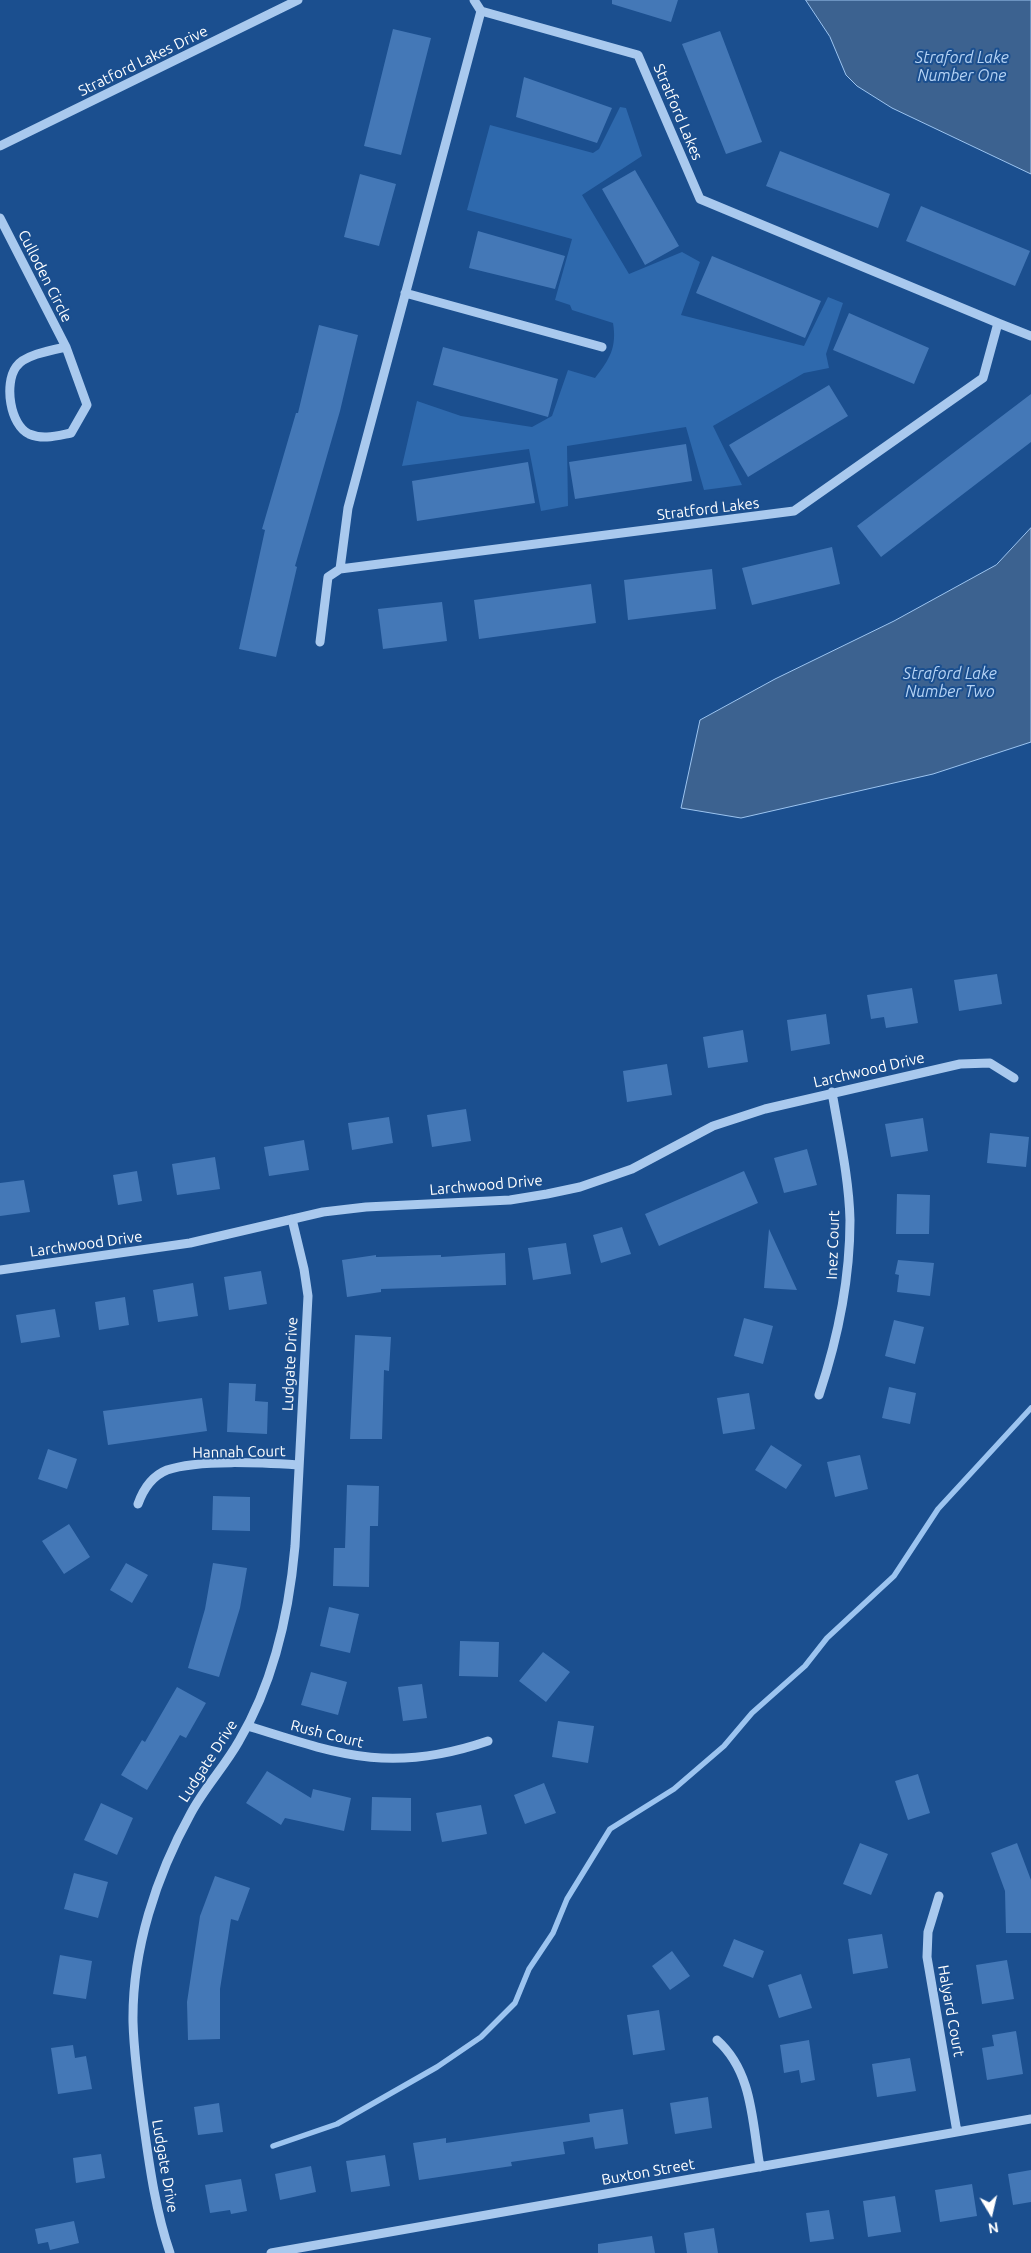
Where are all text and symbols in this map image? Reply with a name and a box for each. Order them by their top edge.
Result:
street label: Stratford Lakes Drive [75,22,211,100]
water label: Straford Lake Number One [915,48,1009,86]
street label: Stratford Lakes [650,61,706,163]
street label: Culloden Circle [14,227,76,325]
street label: Stratford Lakes [656,494,760,524]
water label: Straford Lake Number Two [903,664,997,702]
street label: Larchwood Drive [812,1048,926,1092]
street label: Larchwood Drive [429,1171,543,1199]
street label: Inez Court [823,1210,843,1280]
street label: Larchwood Drive [29,1227,143,1261]
street label: Ludgate Drive [279,1316,301,1412]
street label: Hannah Court [192,1442,286,1462]
street label: Rush Court [289,1716,365,1752]
street label: Ludgate Drive [175,1717,241,1805]
street label: Halyard Court [934,1964,968,2058]
street label: Ludgate Drive [148,2118,182,2214]
street label: Buxton Street [600,2155,696,2189]
north arrow [966,2188,1016,2238]
text: N [987,2219,1000,2237]

